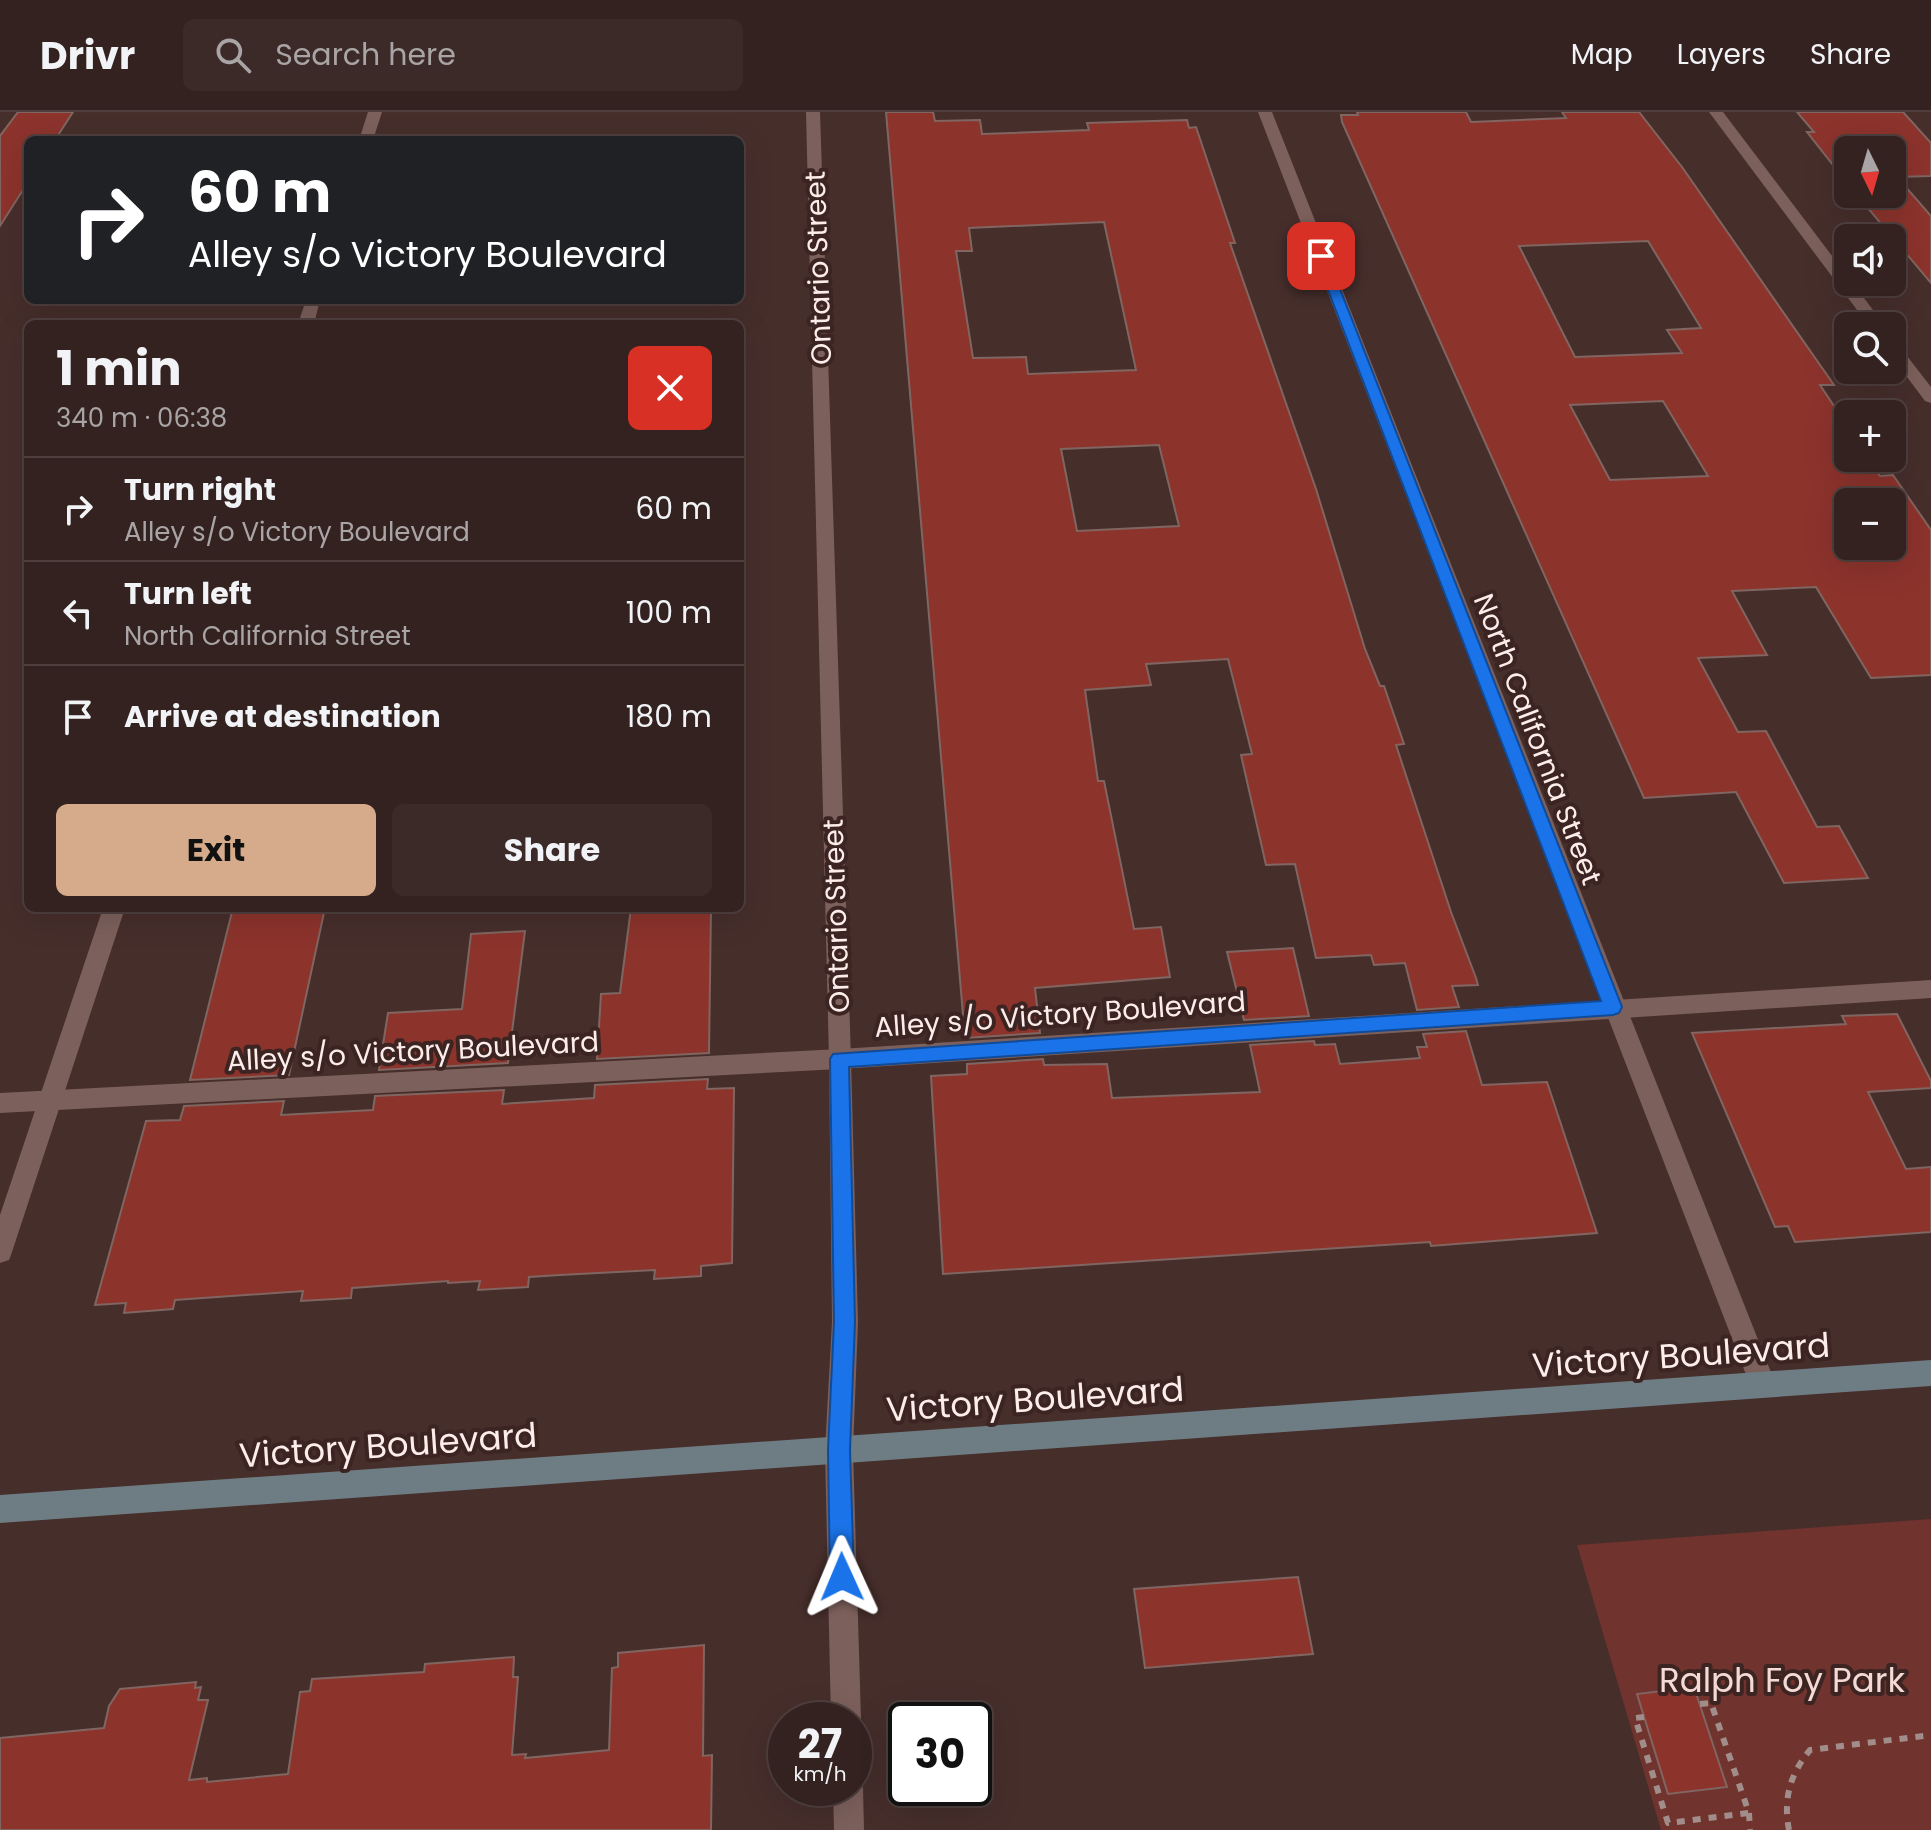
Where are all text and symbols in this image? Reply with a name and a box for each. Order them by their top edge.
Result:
search box [183,19,743,91]
text: Drivr [40,29,135,82]
icon: search [211,33,255,77]
text: Search here [275,33,456,76]
text: Map [1571,35,1633,74]
text: Layers [1677,35,1766,74]
text: Share [1810,35,1891,74]
north arrow [1834,136,1906,208]
map controls [1834,136,1906,560]
text: 60 m [188,153,331,232]
icon: right [56,168,160,272]
street label: Ontario Street [796,170,841,365]
pin [1287,222,1355,290]
button: sound [1834,224,1906,296]
text: Alley s/o Victory Boulevard [188,229,667,280]
icon: arrive [1299,234,1343,278]
button: search [1834,312,1906,384]
text: 1 min [56,335,182,402]
button: close [628,346,712,430]
text: 340 m · 06:38 [56,400,227,436]
button: + [1834,400,1906,472]
text: Turn right [124,468,276,511]
icon: right [56,487,100,531]
text: 60 m [635,487,712,530]
button: − [1834,488,1906,560]
text: Alley s/o Victory Boulevard [124,514,470,550]
text: Turn left [124,572,252,615]
street label: North California Street [1464,588,1611,890]
icon: left [56,591,100,635]
text: 100 m [626,591,712,634]
text: North California Street [124,618,411,654]
icon: arrive [56,695,100,739]
text: Arrive at destination [124,695,441,738]
text: 180 m [626,695,712,738]
button: Exit [56,804,376,896]
button: Share [392,804,712,896]
street label: Ontario Street [814,818,859,1013]
street label: Alley s/o Victory Boulevard [873,982,1247,1047]
street label: Alley s/o Victory Boulevard [226,1022,600,1081]
street label: Victory Boulevard [1530,1321,1832,1389]
street label: Victory Boulevard [884,1365,1186,1433]
street label: Victory Boulevard [237,1411,539,1479]
position arrow [800,1535,884,1619]
park label: Ralph Foy Park [1659,1656,1905,1704]
speed limit sign: 30 [888,1702,992,1806]
text: 27 [798,1716,842,1772]
text: km/h [793,1760,847,1788]

